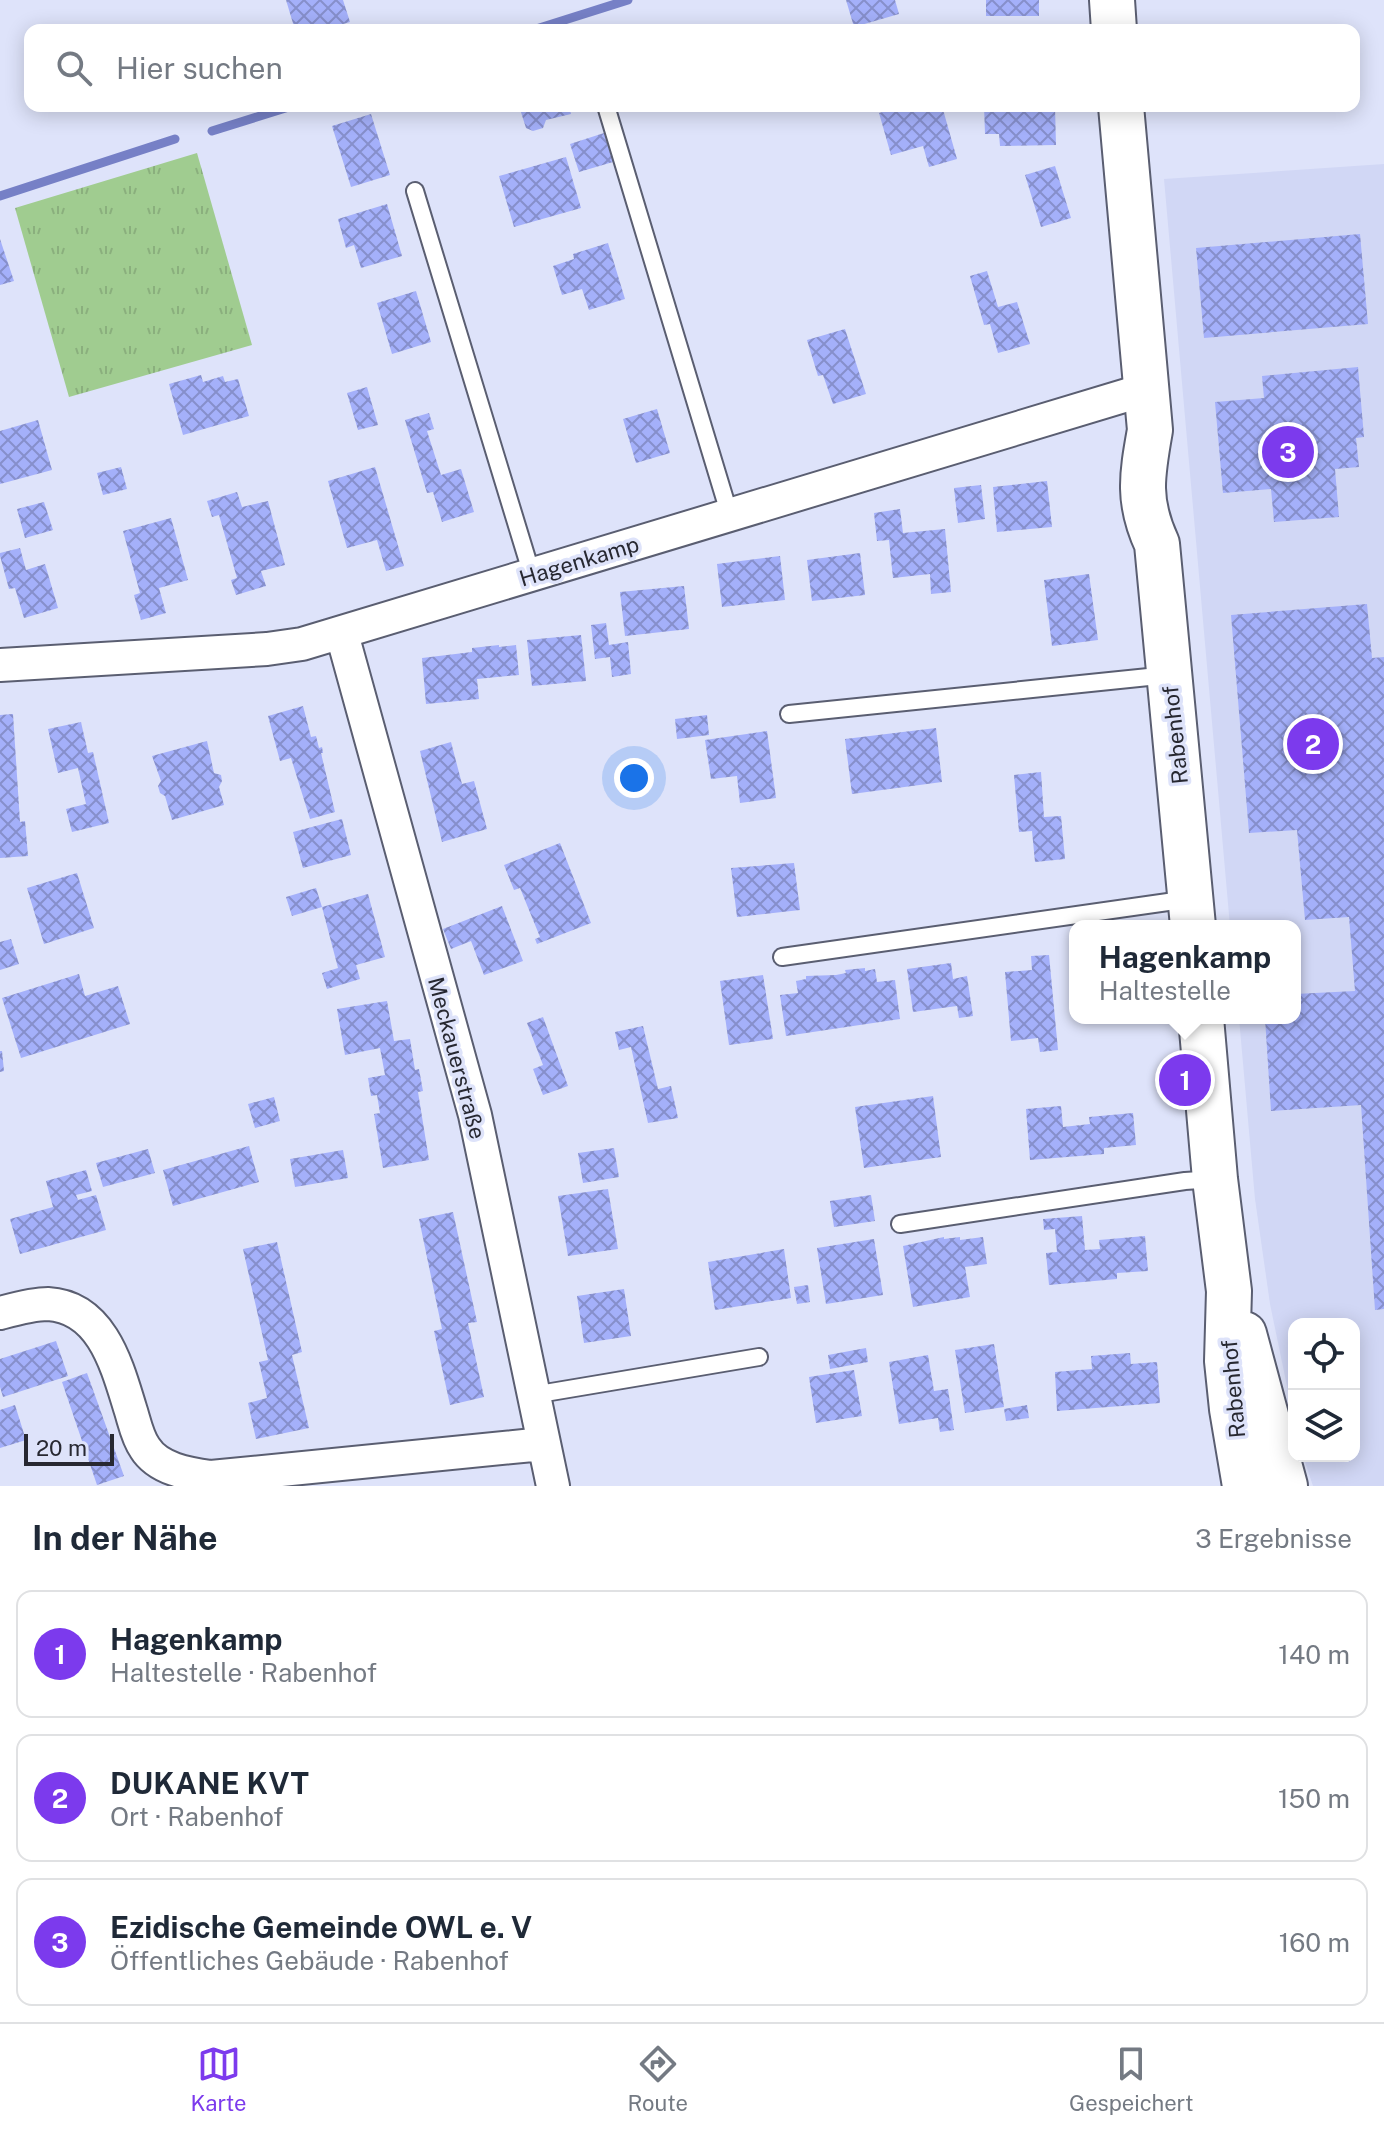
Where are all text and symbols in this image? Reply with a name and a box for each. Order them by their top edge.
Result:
search box [24,24,1360,112]
icon: search [52,46,96,90]
text: Hier suchen [116,50,283,86]
pin: 3 [1262,422,1314,482]
street label: Hagenkamp [516,530,642,592]
street label: Rabenhof [1157,684,1193,785]
pin: 2 [1287,714,1339,774]
your location [614,758,654,798]
popup [1069,920,1301,1024]
text: Hagenkamp [1099,939,1271,975]
street label: Meckauerstraße [423,974,491,1142]
text: Haltestelle [1099,975,1231,1006]
pin: 1 [1159,1050,1211,1110]
map controls [1288,1318,1360,1462]
button: locate [1288,1318,1360,1390]
street label: Rabenhof [1216,1339,1250,1439]
button: layers [1288,1390,1360,1462]
scale bar [24,1430,114,1466]
text: 20 m [36,1435,87,1461]
text: In der Nähe [32,1518,218,1558]
text: 3 Ergebnisse [1195,1523,1352,1554]
text: Hagenkamp [110,1621,283,1657]
text: 1 [54,1639,66,1670]
text: 140 m [1278,1639,1350,1670]
text: Haltestelle · Rabenhof [110,1657,377,1688]
text: DUKANE KVT [110,1765,309,1801]
text: 2 [52,1783,68,1814]
text: 150 m [1278,1783,1350,1814]
text: Ort · Rabenhof [110,1801,284,1832]
text: Ezidische Gemeinde OWL e. V [110,1909,532,1945]
text: 3 [51,1927,69,1958]
text: 160 m [1279,1927,1350,1958]
text: Öffentliches Gebäude · Rabenhof [110,1945,509,1976]
tab: Karte [191,2042,247,2116]
tab: Route [628,2042,688,2116]
tab: Gespeichert [1069,2042,1193,2116]

